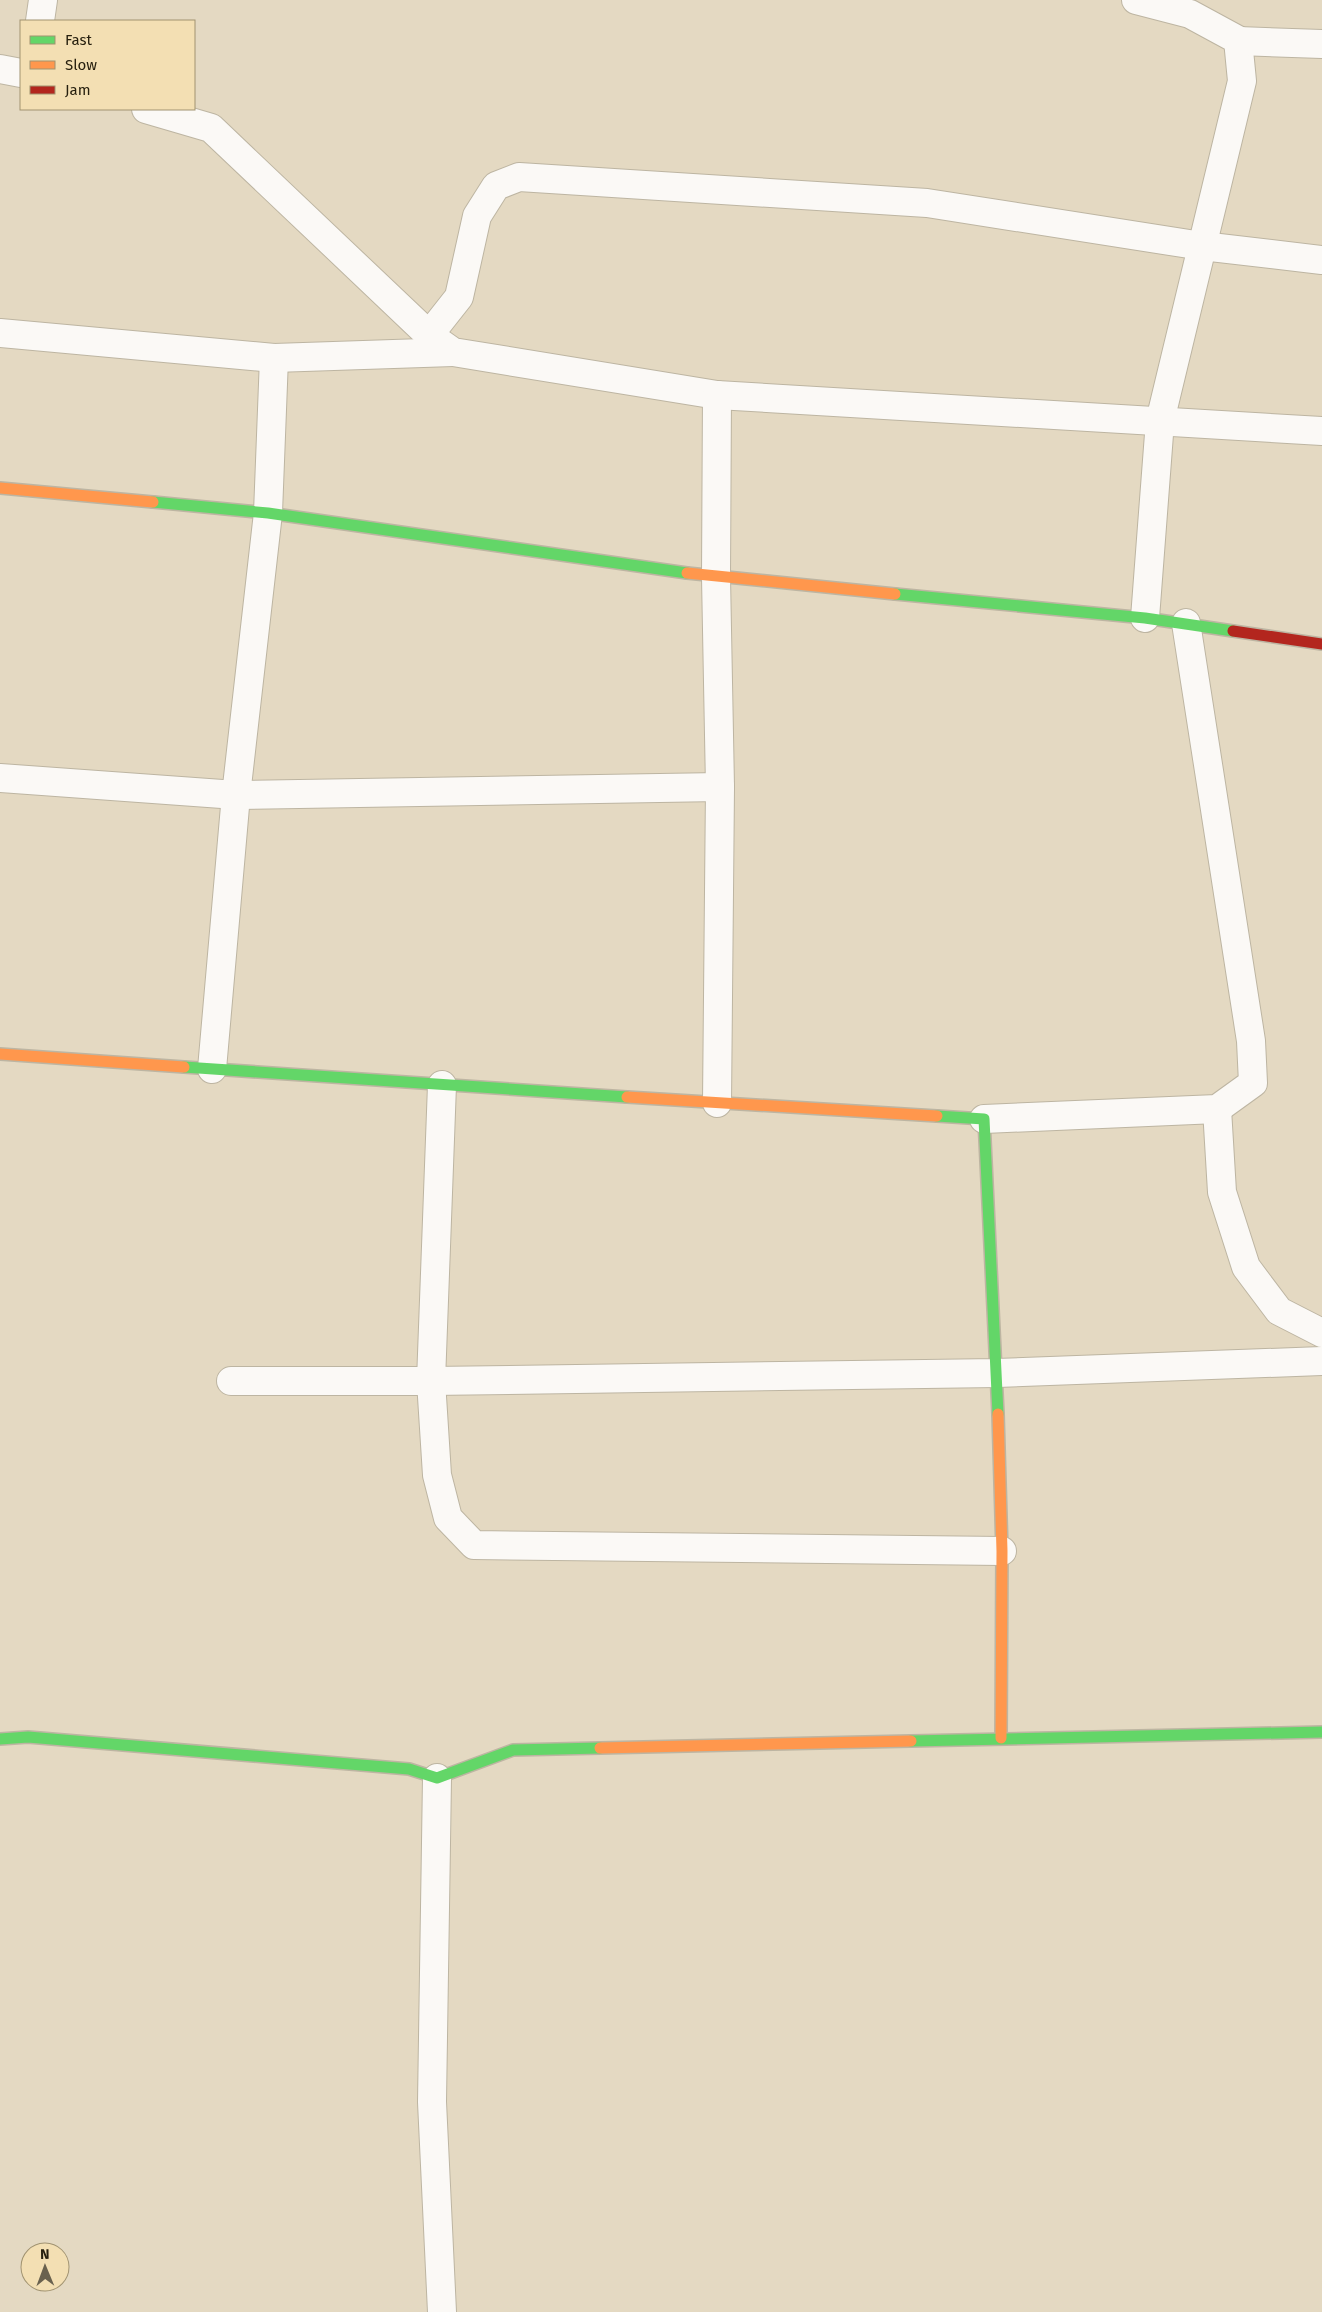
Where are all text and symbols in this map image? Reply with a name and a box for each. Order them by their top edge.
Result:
legend [20,20,195,110]
text: Fast [65,31,92,49]
text: Slow [65,56,97,74]
text: Jam [65,81,91,99]
north arrow [20,2242,70,2292]
text: N [40,2246,50,2263]

